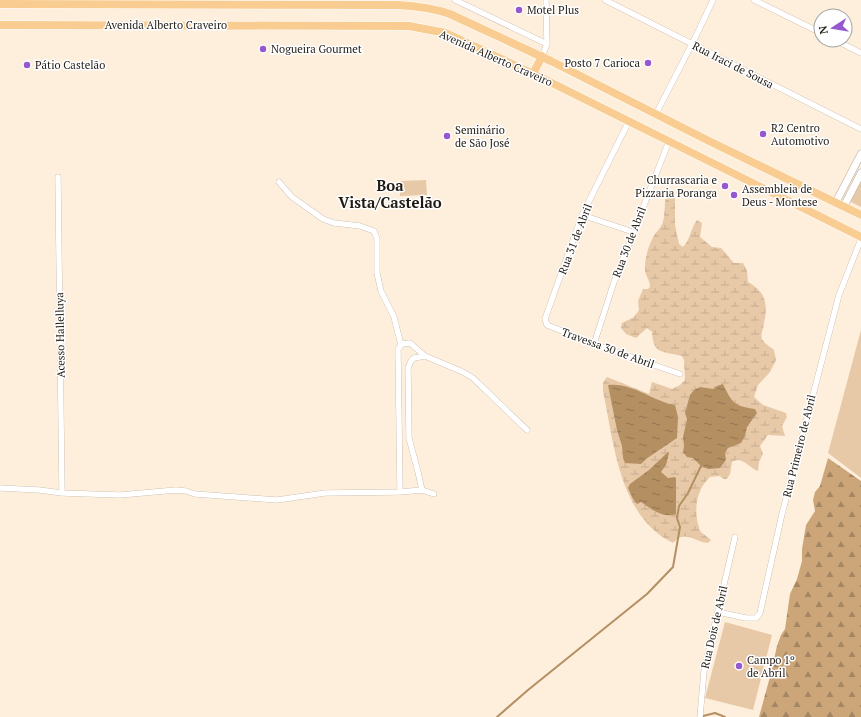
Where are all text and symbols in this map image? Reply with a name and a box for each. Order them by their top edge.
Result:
place label: Motel Plus [527,3,579,17]
marker: Motel Plus [514,5,524,15]
north arrow [813,8,853,48]
street label: Avenida Alberto Craveiro [105,18,227,32]
text: N [815,24,831,36]
street label: Avenida Alberto Craveiro [437,27,555,89]
street label: Rua Iraci de Sousa [690,39,776,92]
place label: Nogueira Gourmet [271,42,362,56]
marker: Nogueira Gourmet [258,44,268,54]
place label: Posto 7 Carioca [565,56,640,70]
place label: Pátio Castelão [35,58,105,72]
marker: Posto 7 Carioca [643,58,653,68]
marker: Pátio Castelão [22,60,32,70]
place label: R2 Centro Automotivo [771,121,829,148]
place label: Seminário de São José [455,123,510,150]
marker: R2 Centro Automotivo [758,129,768,139]
marker: Seminário de São José [442,131,452,141]
place label: Churrascaria e Pizzaria Poranga [635,173,717,200]
district label: Boa Vista/Castelão [338,175,442,212]
marker: Churrascaria e Pizzaria Poranga [720,181,730,191]
place label: Assembleia de Deus - Montese [742,182,818,209]
marker: Assembleia de Deus - Montese [729,190,739,200]
street label: Rua 31 de Abril [555,202,595,276]
street label: Rua 30 de Abril [609,205,649,279]
street label: Acesso Hallelluya [52,292,68,378]
street label: Travessa 30 de Abril [560,325,656,371]
street label: Rua Primeiro de Abril [779,393,819,499]
street label: Rua Dois de Abril [698,584,730,670]
place label: Campo 1º de Abril [747,653,795,680]
marker: Campo 1º de Abril [734,661,744,671]

